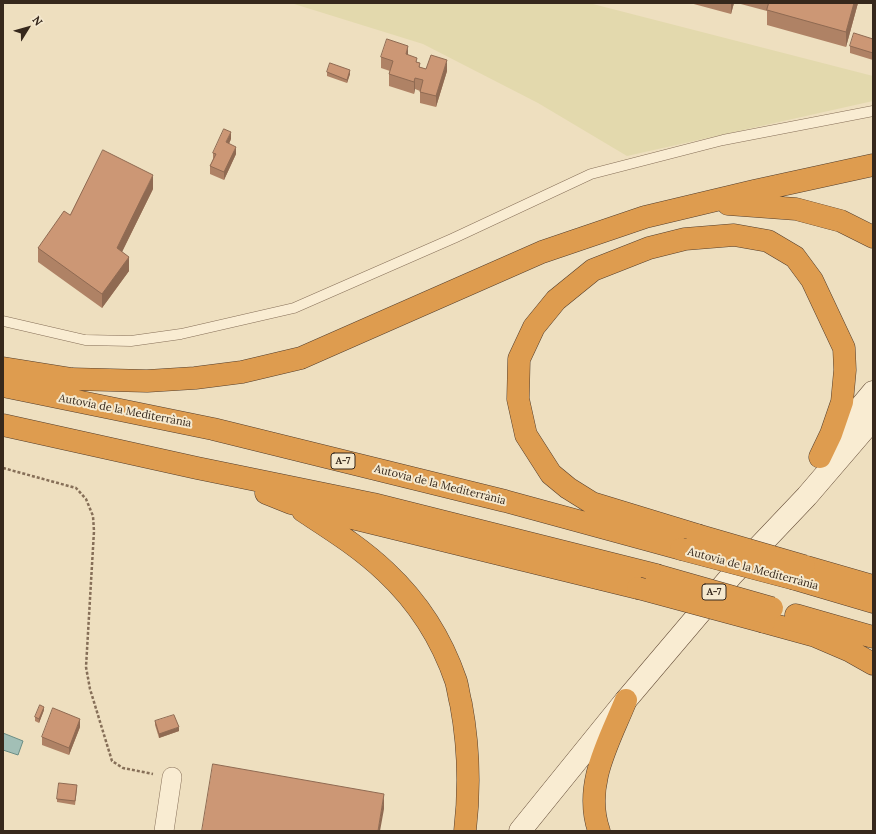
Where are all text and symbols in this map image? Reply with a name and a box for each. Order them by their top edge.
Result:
north arrow [8,8,48,48]
text: N [29,13,46,28]
street label: Autovia de la Mediterrània [58,392,192,430]
road number: A-7 [331,453,355,469]
street label: Autovia de la Mediterrània [373,462,507,508]
street label: Autovia de la Mediterrània [686,545,820,593]
road number: A-7 [702,584,726,600]

